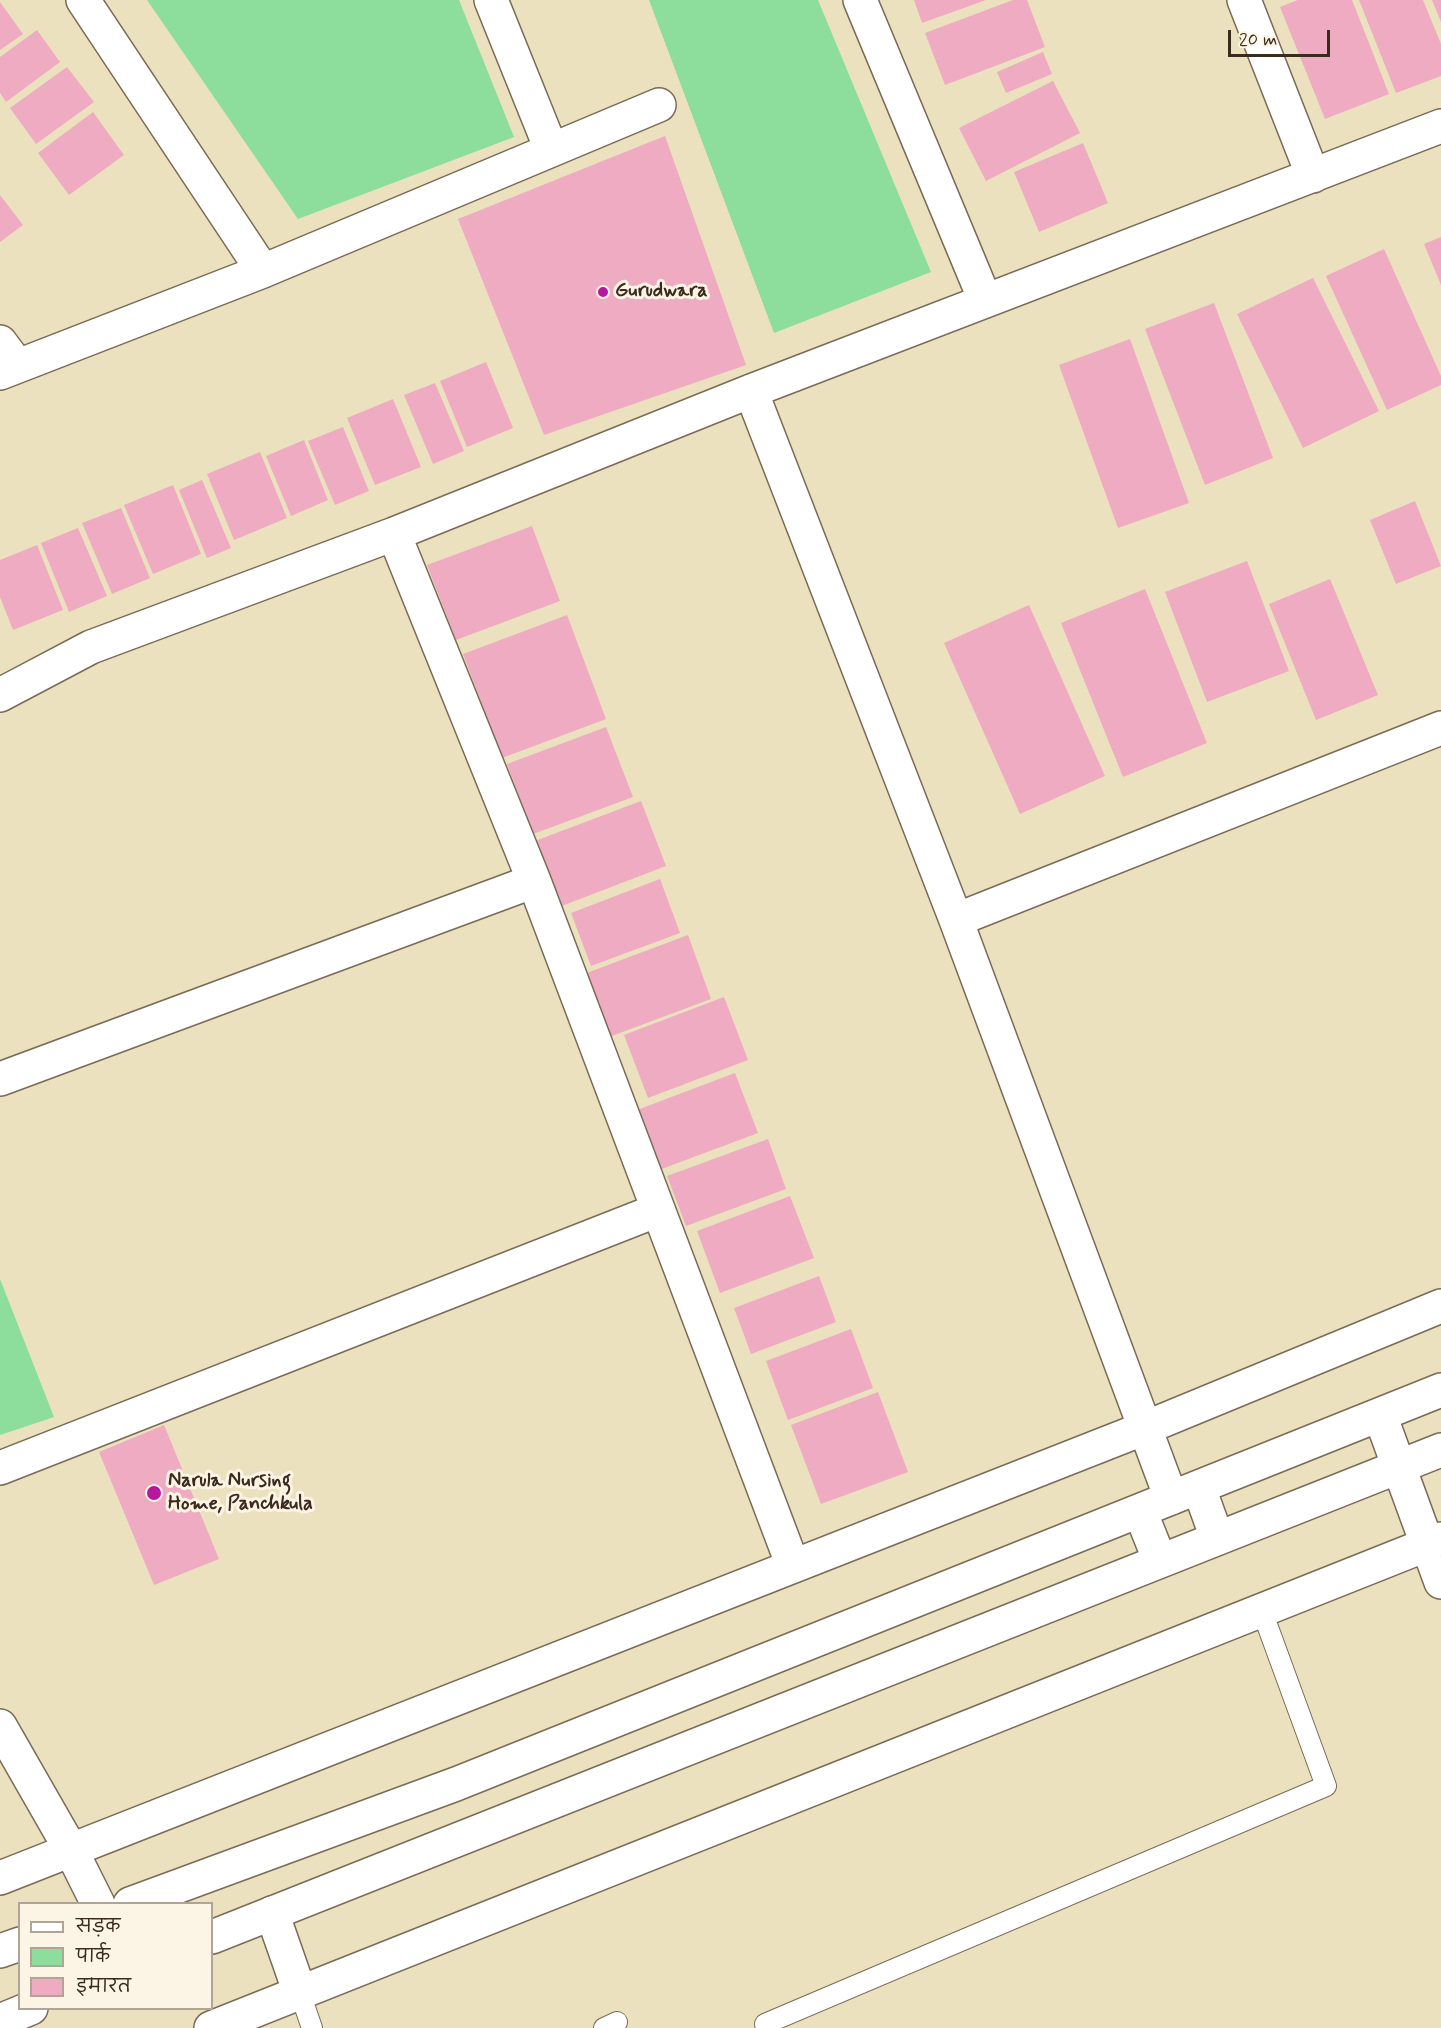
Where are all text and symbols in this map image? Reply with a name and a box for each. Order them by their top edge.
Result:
scale bar [1231,18,1333,56]
text: 20 m [1239,28,1277,52]
place label: Gurudwara [615,280,707,304]
marker: Gurudwara [596,285,610,299]
place label: Narula Nursing Home, Panchkula [168,1470,313,1517]
marker: Narula Nursing Home, Panchkula [145,1484,163,1502]
legend [18,1902,213,2010]
text: सड़क [76,1915,120,1939]
text: पार्क [76,1945,110,1969]
text: इमारत [76,1975,131,1999]

